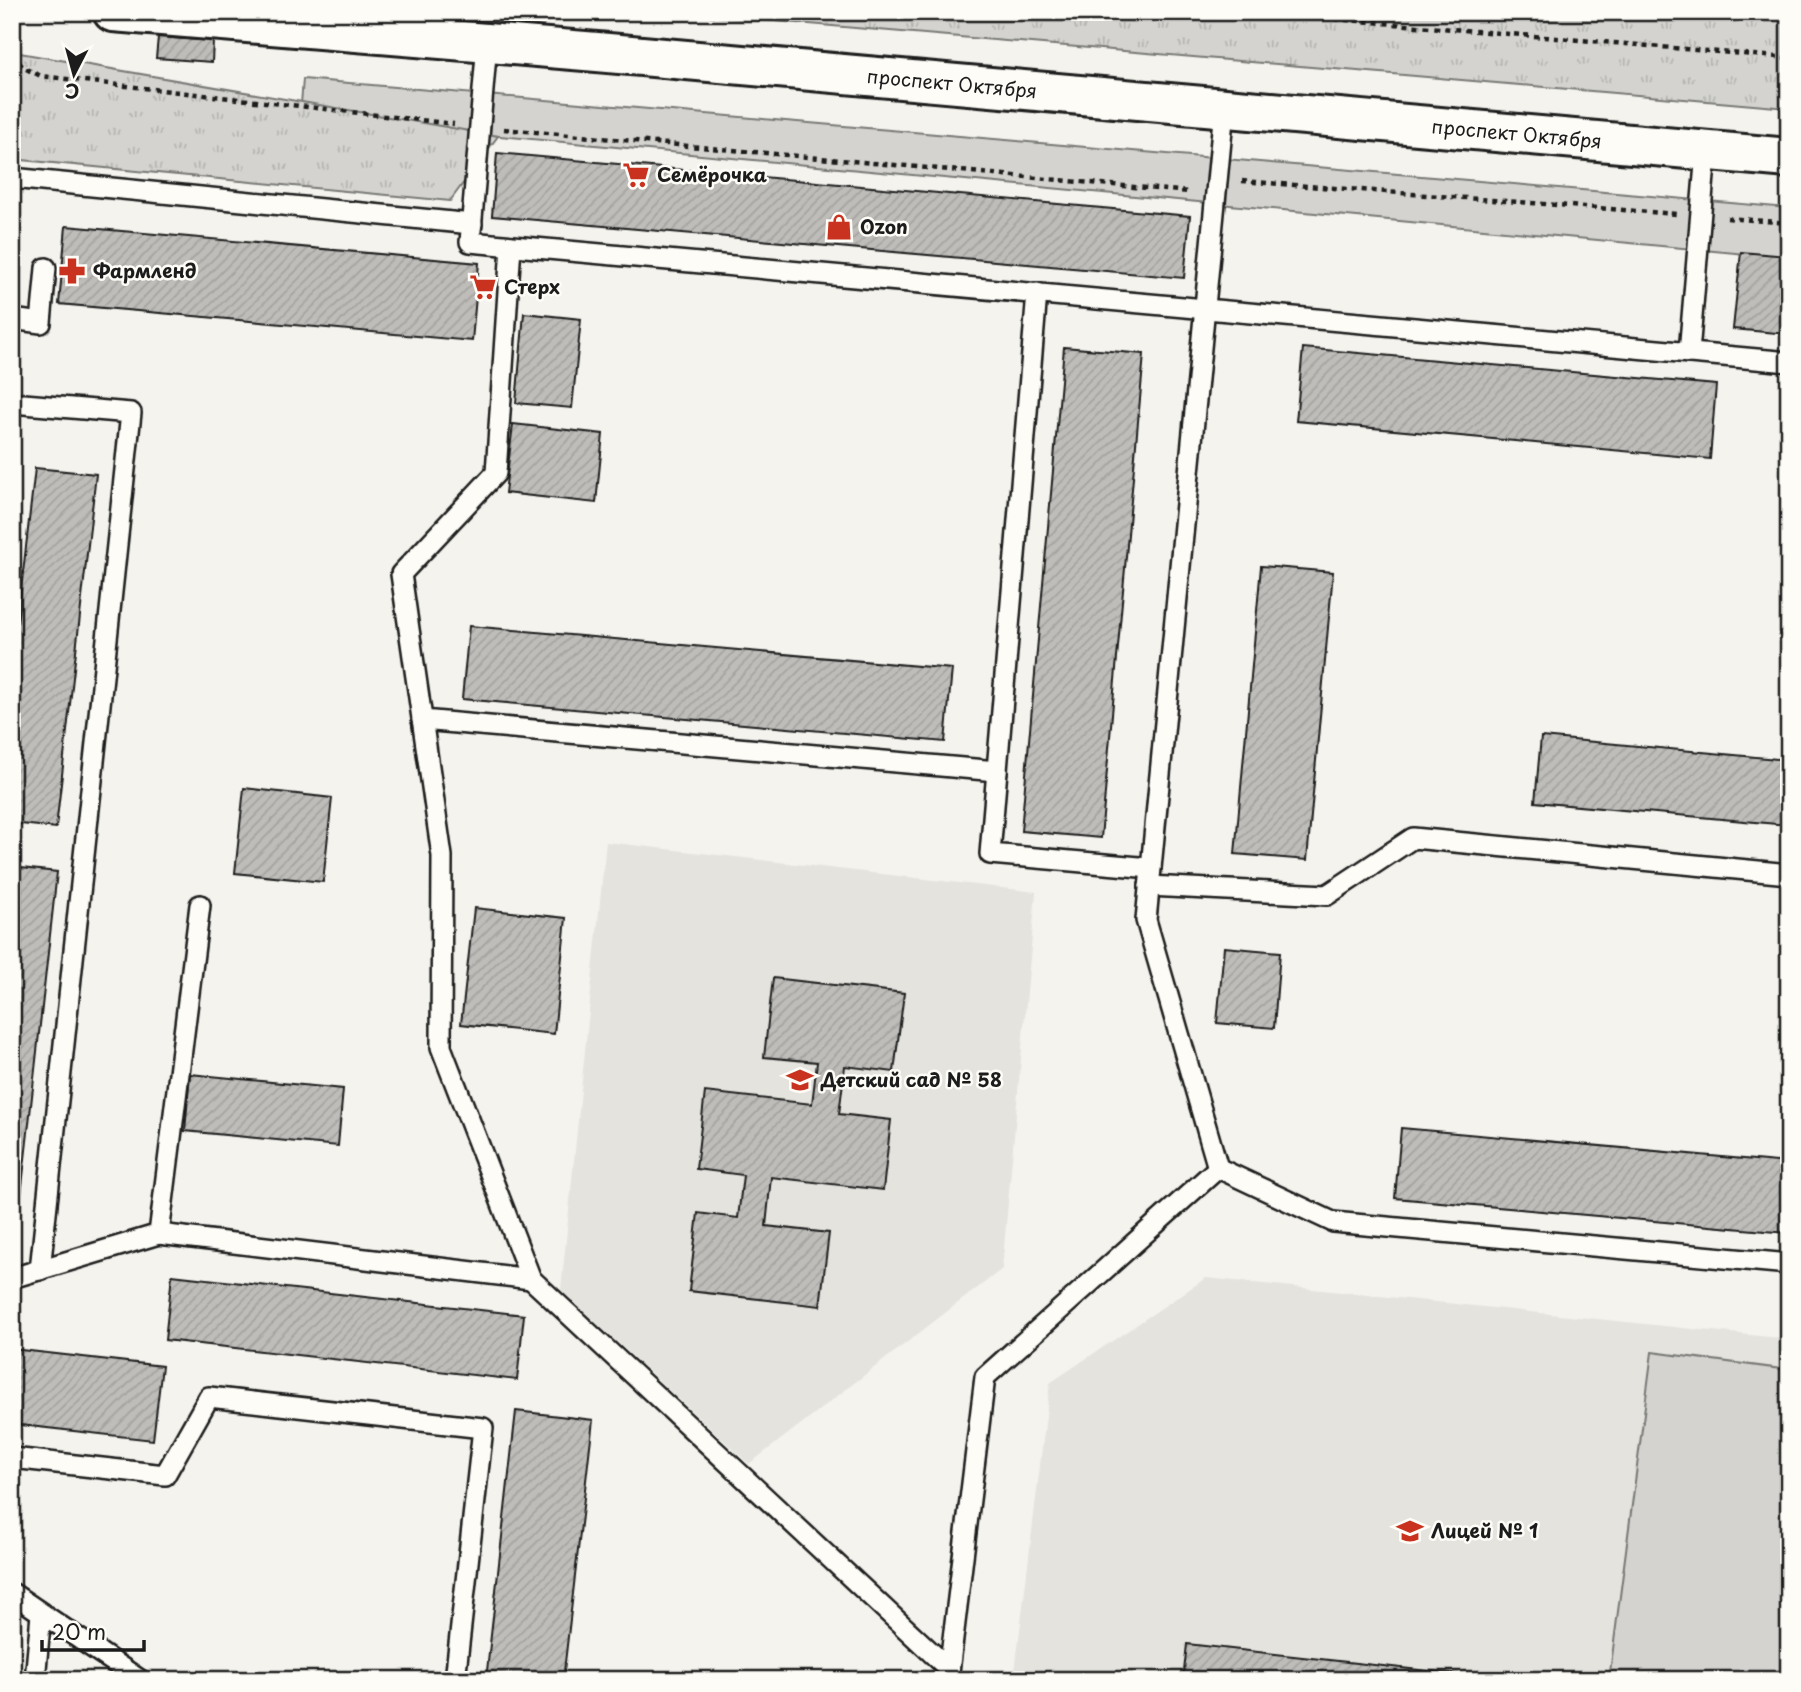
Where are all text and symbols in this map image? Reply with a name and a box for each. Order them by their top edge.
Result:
north arrow [38,38,108,108]
street label: проспект Октября [866,61,1038,104]
text: С [64,77,81,107]
street label: проспект Октября [1431,111,1603,154]
supermarket icon: Семёрочка [621,160,651,190]
place label: Семёрочка [657,160,767,188]
shop icon: Ozon [824,212,854,242]
place label: Ozon [860,212,908,240]
pharmacy icon: Фармленд [57,256,87,286]
place label: Фармленд [93,256,196,284]
supermarket icon: Стерх [468,272,498,302]
place label: Стерх [504,272,560,300]
school or university icon: Детский сад № 58 [785,1065,815,1095]
place label: Детский сад № 58 [820,1065,1002,1093]
school or university icon: Лицей № 1 [1395,1516,1425,1546]
place label: Лицей № 1 [1431,1516,1538,1544]
scale bar [42,1608,144,1652]
text: 20 m [52,1615,106,1647]

